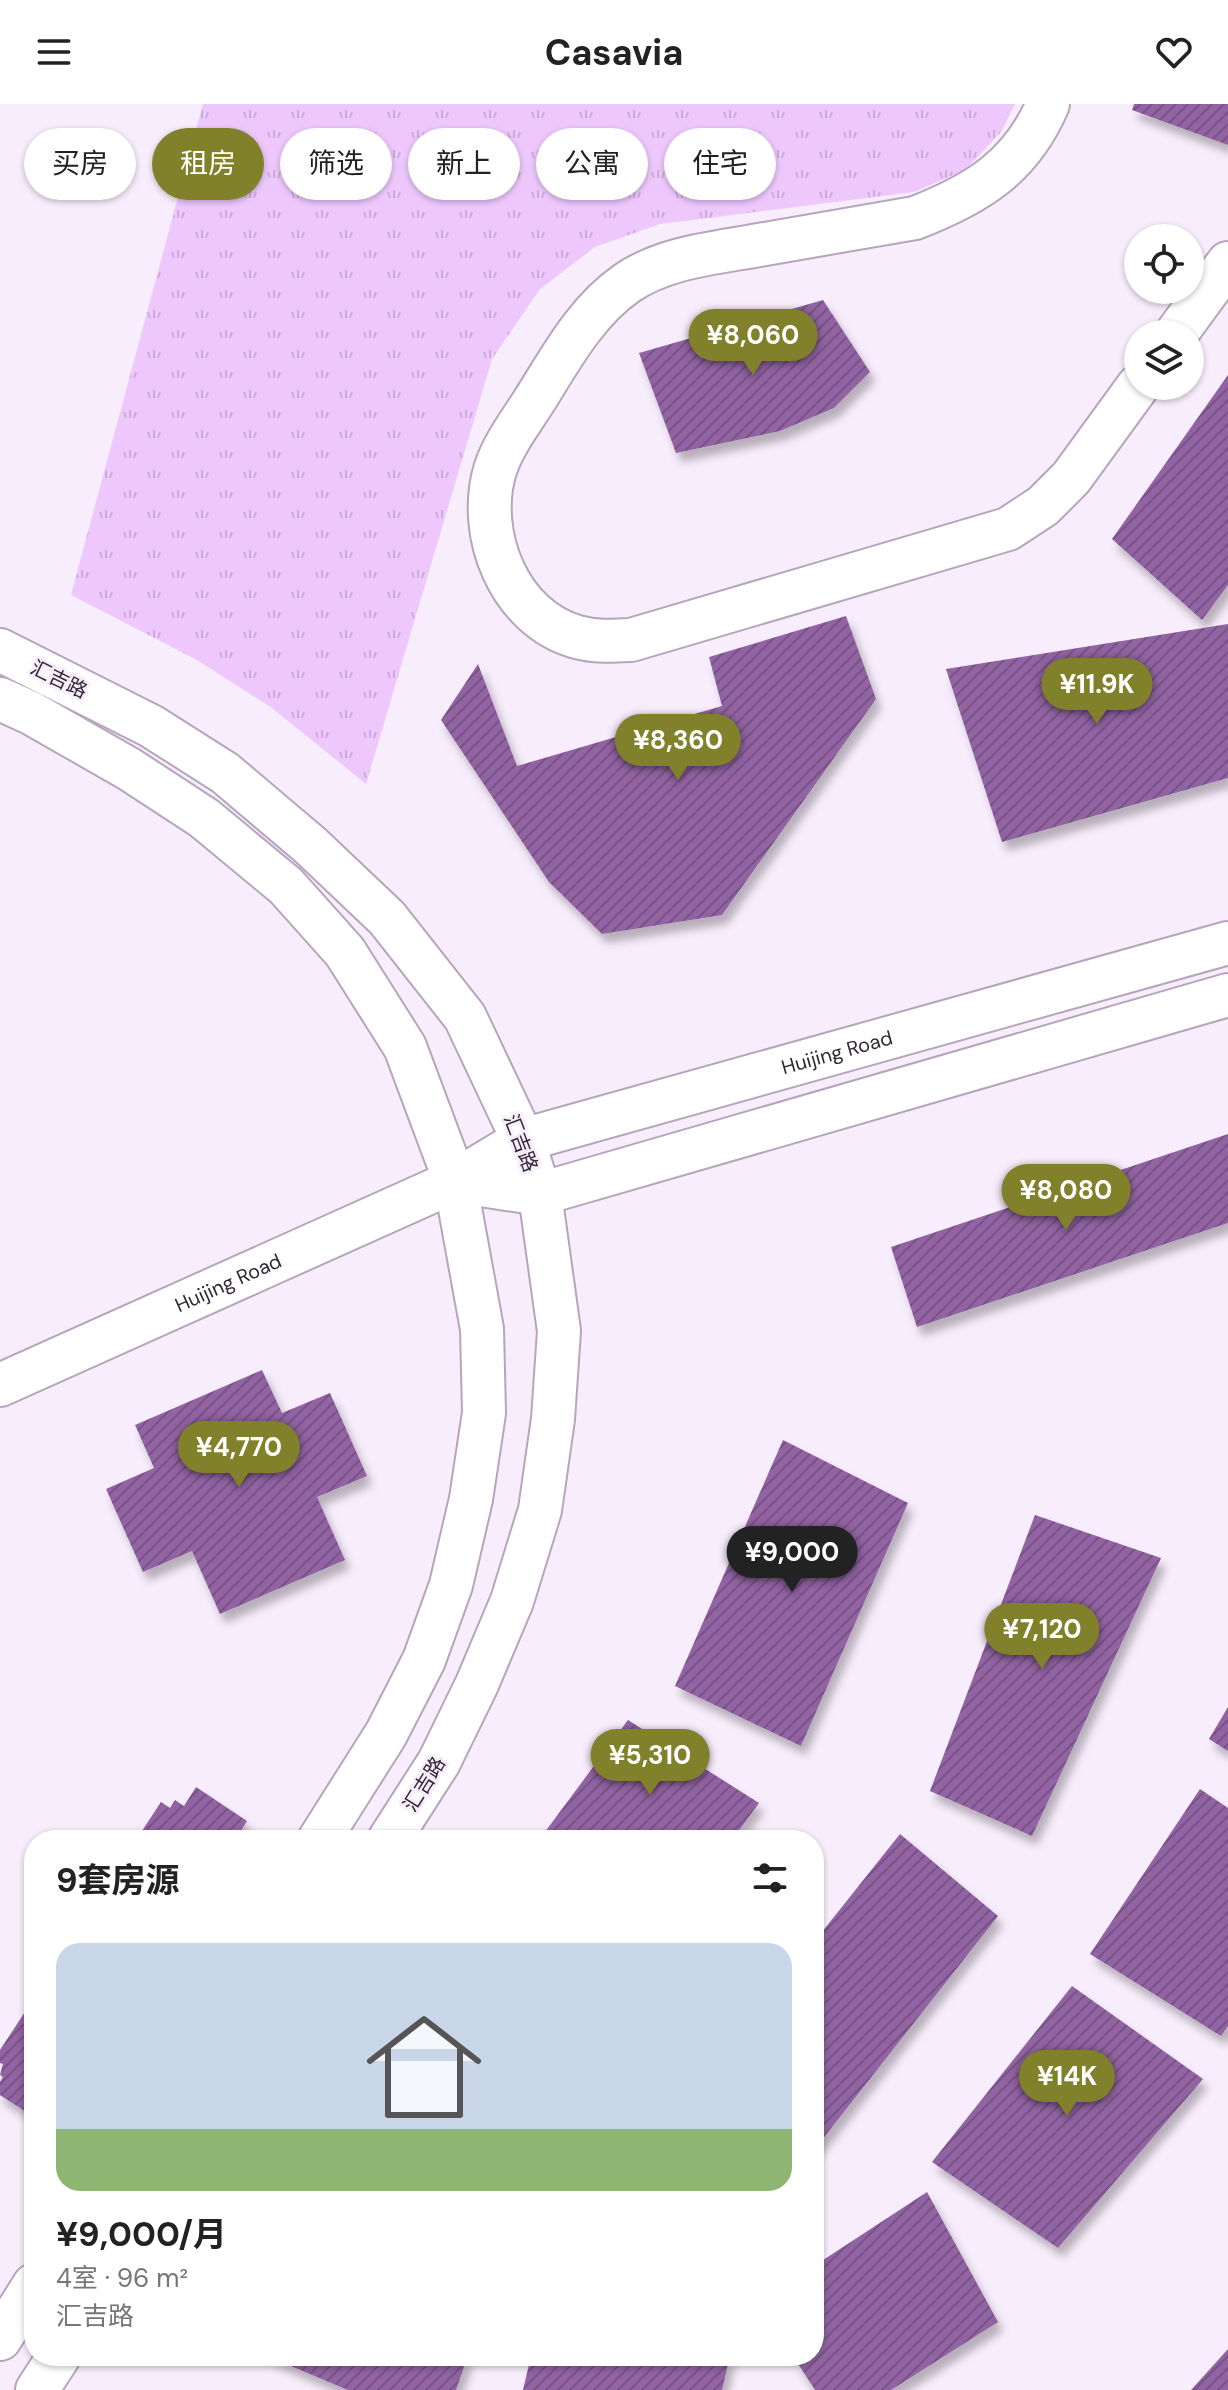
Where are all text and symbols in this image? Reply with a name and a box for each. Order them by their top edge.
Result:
text: Casavia [545,29,683,76]
icon: menu [32,30,76,74]
icon: heart [1152,30,1196,74]
chip: 买房 [24,128,136,200]
chip: 租房 [152,128,264,200]
chip: 筛选 [280,128,392,200]
chip: 新上 [408,128,520,200]
chip: 公寓 [536,128,648,200]
chip: 住宅 [664,128,776,200]
map controls [1124,224,1204,400]
button: locate [1124,224,1204,304]
pin: ¥8,060 [688,309,818,377]
text: ¥8,060 [707,318,799,352]
button: layers [1124,320,1204,400]
street label: 汇吉路 [26,654,92,704]
pin: ¥11.9K [1032,658,1162,726]
text: ¥11.9K [1059,667,1135,701]
pin: ¥8,360 [613,714,743,782]
text: ¥8,360 [633,723,723,757]
street label: Huijing Road [778,1024,895,1080]
street label: 汇吉路 [498,1110,544,1176]
pin: ¥8,080 [1001,1164,1131,1232]
text: ¥8,080 [1020,1173,1112,1207]
street label: Huijing Road [171,1248,286,1318]
pin: ¥4,770 [174,1421,304,1489]
text: ¥4,770 [196,1430,282,1464]
pin: ¥9,000 [727,1526,857,1594]
text: ¥9,000 [745,1535,839,1569]
pin: ¥7,120 [977,1603,1107,1671]
text: ¥7,120 [1002,1612,1082,1646]
pin: ¥5,310 [585,1729,715,1797]
text: ¥5,310 [609,1738,691,1772]
street label: 汇吉路 [397,1752,451,1816]
icon: filters [748,1856,792,1900]
text: 9套房源 [56,1858,180,1903]
icon: home [352,1995,496,2139]
pin: ¥14K [1020,2050,1114,2118]
text: ¥14K [1037,2059,1097,2093]
text: ¥9,000/月 [56,2212,227,2257]
text: 4室 · 96 m² [56,2261,188,2295]
text: 汇吉路 [56,2299,134,2333]

